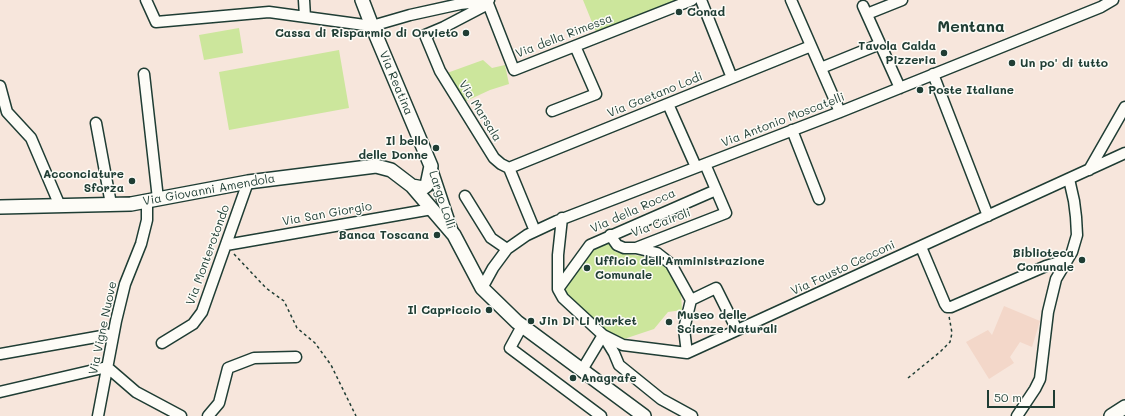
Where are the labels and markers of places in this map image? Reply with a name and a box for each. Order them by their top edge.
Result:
place label: Conad [687,5,725,19]
marker: Conad [674,7,684,17]
place label: Cassa di Risparmio di Orvieto [275,26,458,40]
marker: Cassa di Risparmio di Orvieto [461,28,471,38]
place label: Tavola Calda Pizzeria [858,39,936,67]
marker: Tavola Calda Pizzeria [939,48,949,58]
place label: Un po' di tutto [1020,56,1108,70]
marker: Un po' di tutto [1007,58,1017,68]
place label: Poste Italiane [928,83,1014,97]
marker: Poste Italiane [915,85,925,95]
place label: Il bello delle Donne [358,134,428,162]
marker: Il bello delle Donne [431,143,441,153]
place label: Acconciature Sforza [43,167,124,195]
marker: Acconciature Sforza [127,176,137,186]
place label: Banca Toscana [339,228,429,242]
marker: Banca Toscana [432,230,442,240]
place label: Biblioteca Comunale [1013,246,1074,274]
place label: Ufficio dell'Amministrazione Comunale [595,254,765,282]
marker: Biblioteca Comunale [1077,255,1087,265]
marker: Ufficio dell'Amministrazione Comunale [582,263,592,273]
place label: Il Capriccio [407,303,481,317]
marker: Il Capriccio [484,305,494,315]
place label: Museo delle Scienze Naturali [677,308,778,336]
place label: Jin Di Li Market [539,314,637,328]
marker: Jin Di Li Market [526,316,536,326]
marker: Museo delle Scienze Naturali [664,317,674,327]
place label: Anagrafe [581,371,637,385]
marker: Anagrafe [568,373,578,383]

